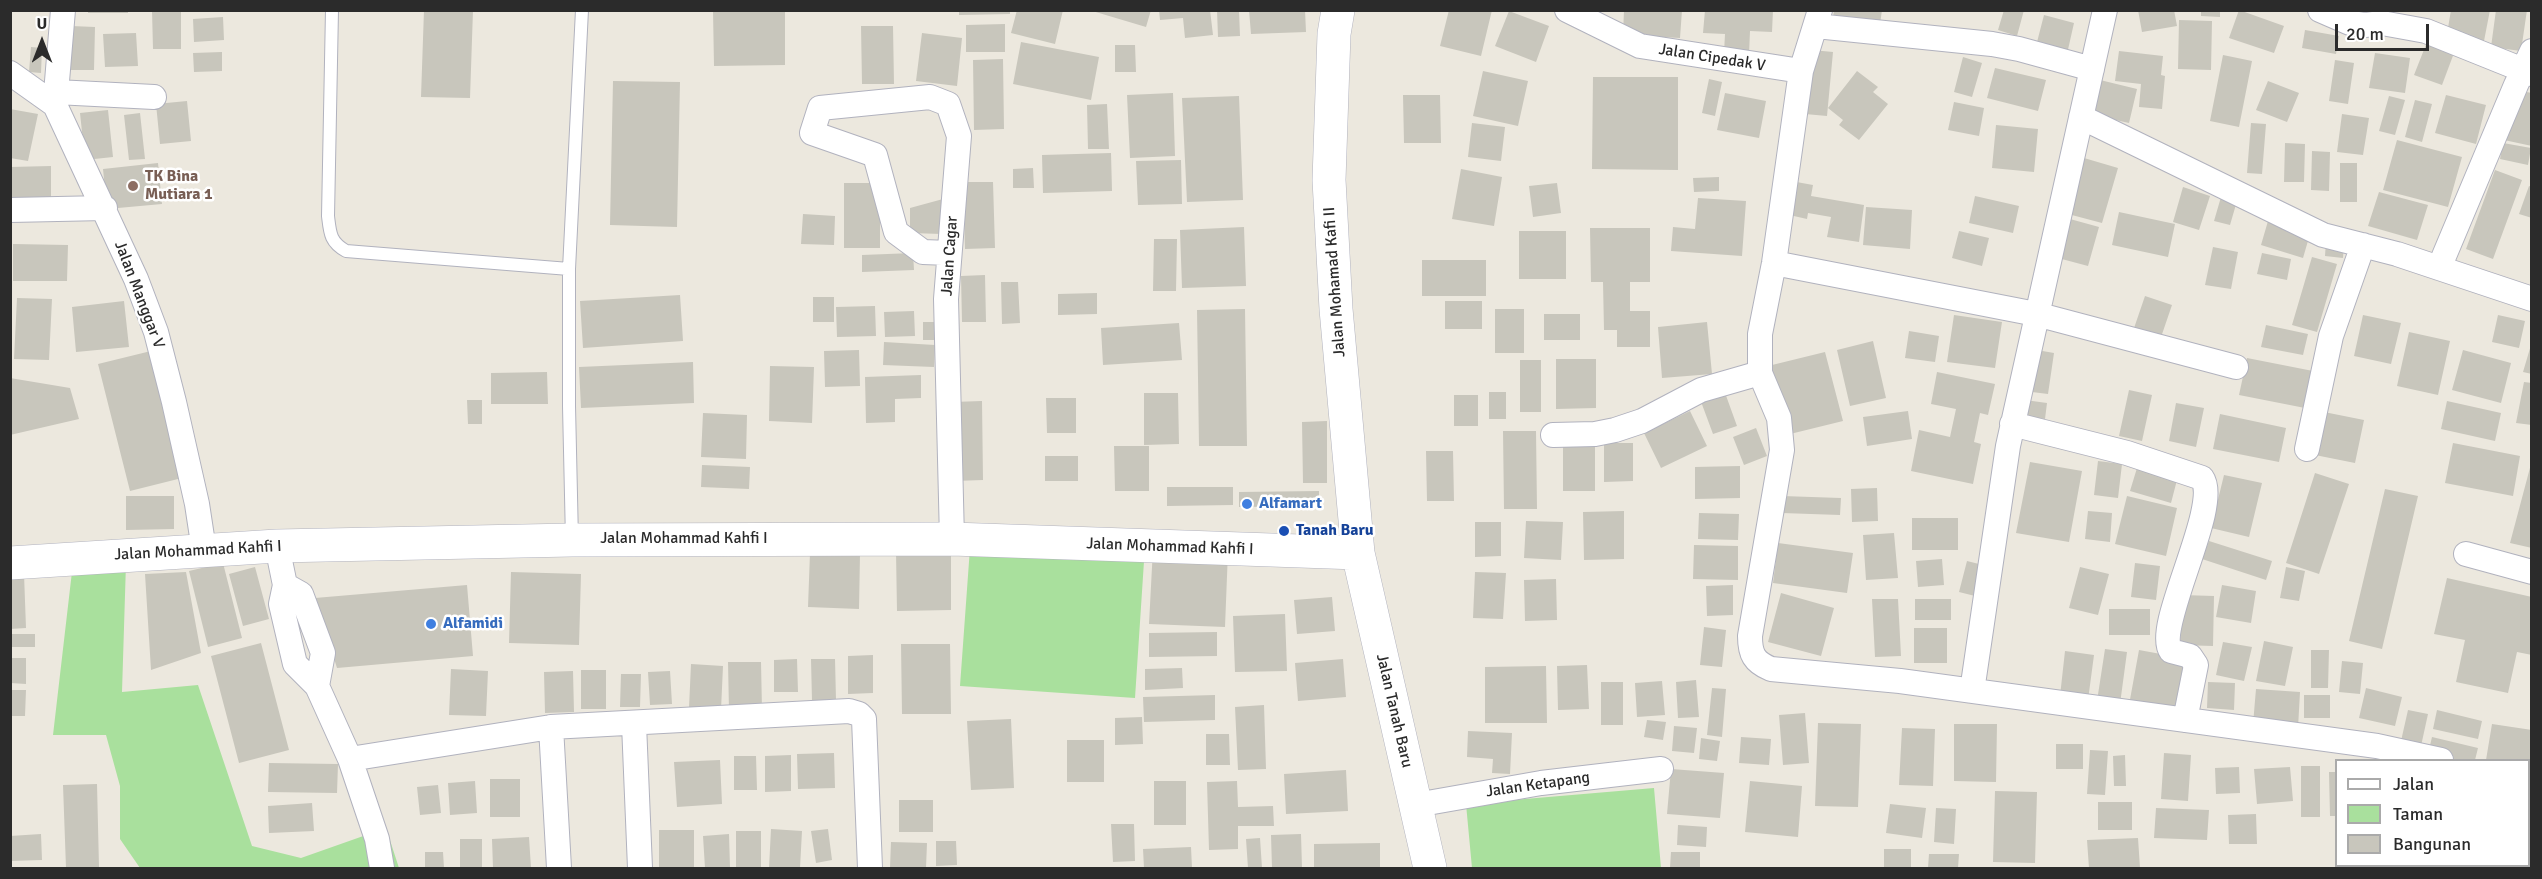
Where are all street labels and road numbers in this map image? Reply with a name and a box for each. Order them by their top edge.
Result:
street label: Jalan Cipedak V [1657,40,1767,76]
street label: Jalan Mohamad Kafi II [1320,206,1350,358]
street label: Jalan Cagar [938,215,962,297]
street label: Jalan Manggar V [110,239,168,351]
street label: Jalan Mohammad Kahfi I [600,529,768,549]
street label: Jalan Mohammad Kahfi I [1086,534,1254,560]
street label: Jalan Mohammad Kahfi I [114,537,282,565]
street label: Jalan Tanah Baru [1372,652,1416,770]
street label: Jalan Ketapang [1485,768,1591,802]

